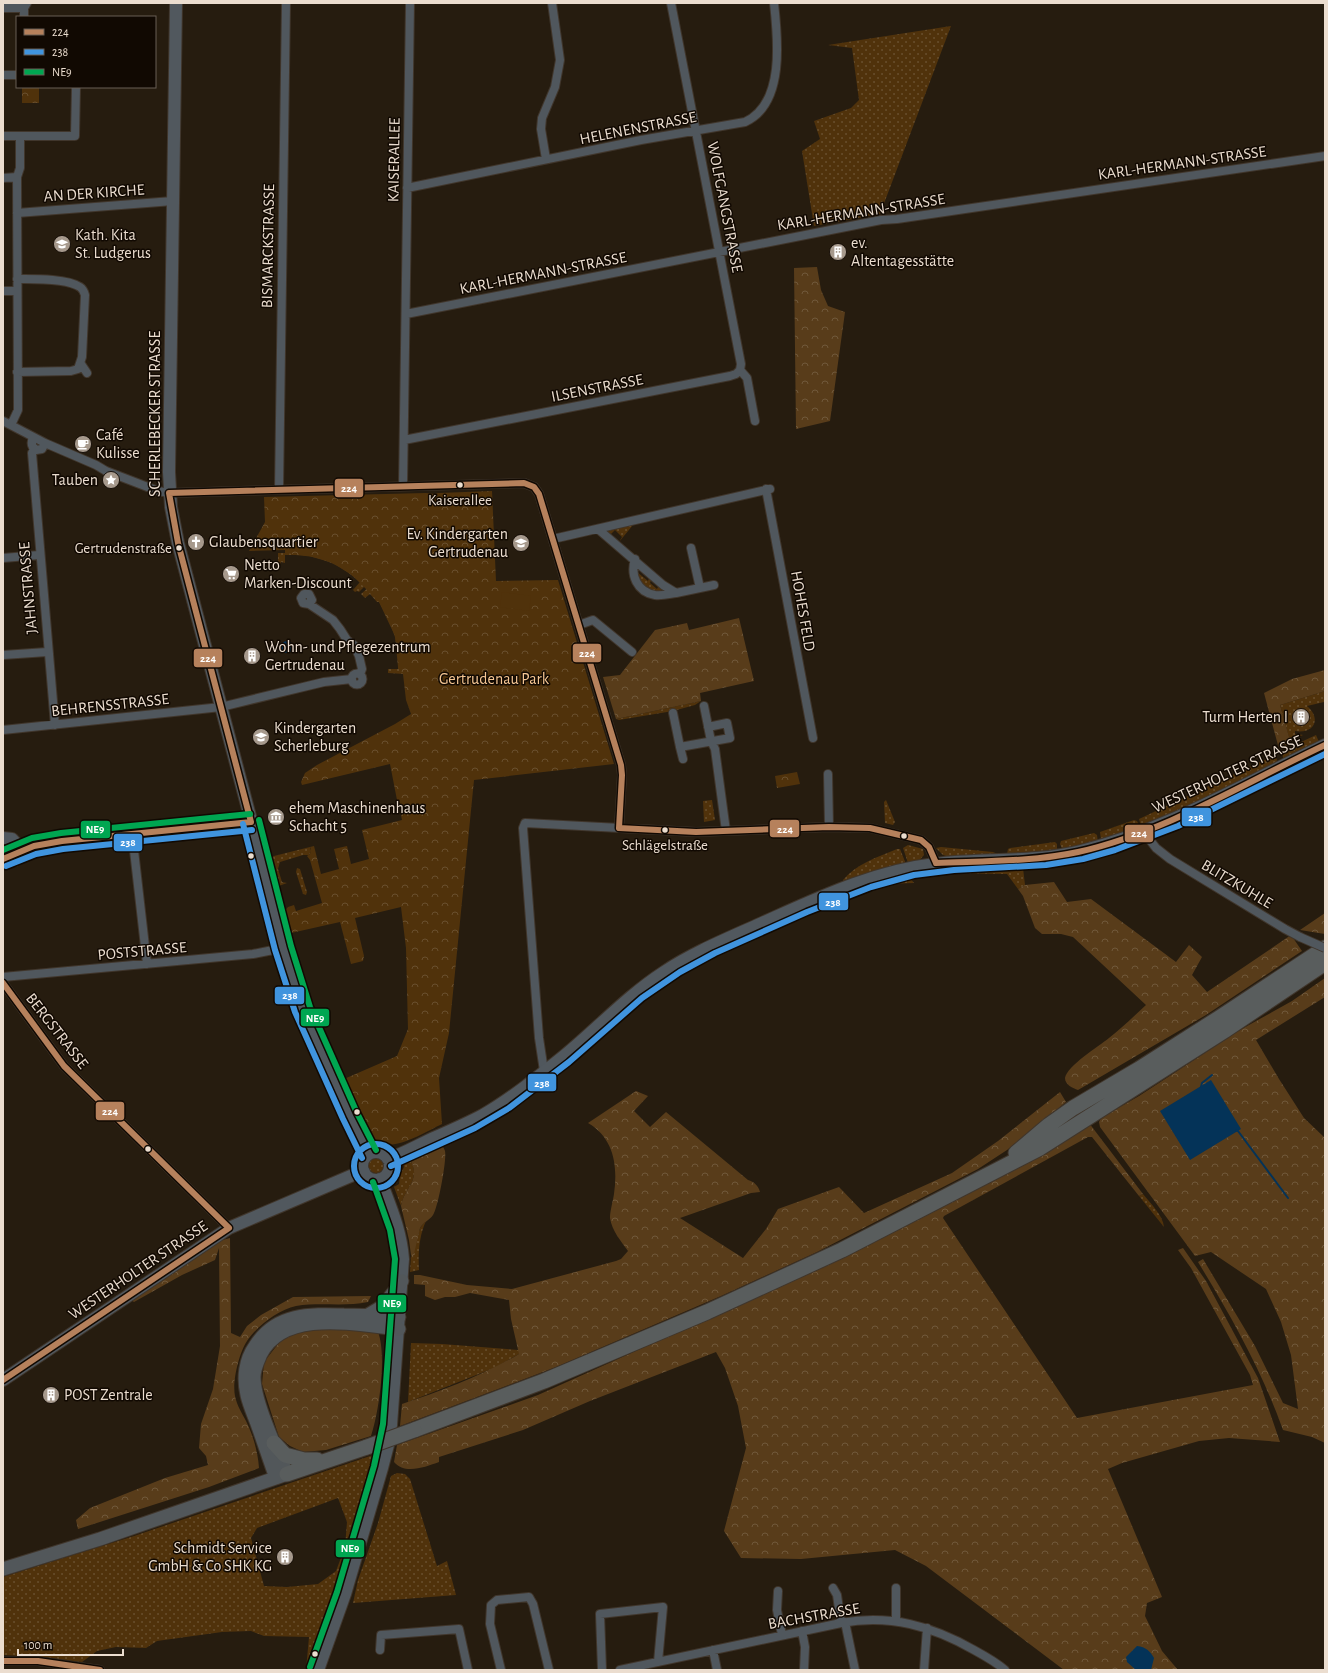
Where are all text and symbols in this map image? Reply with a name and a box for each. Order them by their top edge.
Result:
legend [16,16,156,88]
text: 224 [52,26,69,38]
text: 238 [52,46,68,58]
text: NE9 [52,66,72,78]
street label: HELENENSTRASSE [578,109,698,147]
street label: KAISERALLEE [385,117,403,202]
street label: WOLFGANGSTRASSE [704,140,746,274]
street label: KARL-HERMANN-STRASSE [1097,143,1267,183]
street label: AN DER KIRCHE [43,181,145,205]
street label: BISMARCKSTRASSE [259,183,277,308]
street label: KARL-HERMANN-STRASSE [776,191,946,233]
place label: Kath. Kita St. Ludgerus [75,227,151,261]
school or university icon: Kath. Kita St. Ludgerus [52,234,72,254]
place label: ev. Altentagesstätte [851,235,954,269]
building icon: ev. Altentagesstätte [828,242,848,262]
street label: KARL-HERMANN-STRASSE [458,249,628,297]
street label: SCHERLEBECKER STRASSE [147,331,163,497]
street label: ILSENSTRASSE [550,371,645,405]
place label: Café Kulisse [96,427,140,461]
cafe icon: Café Kulisse [73,434,93,454]
place icon: Tauben [101,470,121,490]
place label: Tauben [52,472,98,488]
line badge: 224 [334,478,364,498]
marker: Kaiserallee [455,480,465,490]
text: 224 [341,483,357,494]
place label: Kaiserallee [428,493,492,508]
place label: Ev. Kindergarten Gertrudenau [407,526,508,560]
church icon: Glaubensquartier [186,532,206,552]
school or university icon: Ev. Kindergarten Gertrudenau [511,533,531,553]
place label: Glaubensquartier [209,534,319,550]
street label: JAHNSTRASSE [16,541,40,635]
place label: Gertrudenstraße [75,541,172,556]
marker: Gertrudenstraße [174,543,184,553]
place label: Netto Marken-Discount [244,557,352,591]
supermarket icon: Netto Marken-Discount [221,564,241,584]
street label: HOHES FELD [788,570,818,652]
place label: Wohn- und Pflegezentrum Gertrudenau [265,639,430,673]
line badge: 224 [572,643,602,663]
building icon: Wohn- und Pflegezentrum Gertrudenau [242,646,262,666]
line badge: 224 [193,648,223,668]
text: 224 [579,648,595,659]
text: 224 [200,653,216,664]
park label: Gertrudenau Park [439,671,550,687]
street label: BEHRENSSTRASSE [50,691,170,719]
building icon: Turm Herten I [1291,707,1311,727]
place label: Turm Herten I [1202,709,1288,725]
place label: Kindergarten Scherleburg [274,720,356,754]
school or university icon: Kindergarten Scherleburg [251,727,271,747]
street label: WESTERHOLTER STRASSE [1149,732,1305,816]
place label: ehem Maschinenhaus Schacht 5 [289,800,425,834]
museum icon: ehem Maschinenhaus Schacht 5 [266,807,286,827]
line badge: 238 [1181,807,1212,827]
text: 238 [1188,812,1204,823]
line badge: 224 [769,819,800,838]
line badge: NE9 [80,820,111,839]
text: NE9 [86,824,104,835]
text: 224 [777,824,793,835]
line badge: 224 [1124,824,1154,843]
marker: Schlägelstraße [660,825,670,835]
text: 224 [1131,828,1147,839]
unlabelled marker [899,831,909,841]
line badge: 238 [113,833,143,852]
text: 238 [120,837,136,848]
place label: Schlägelstraße [622,838,708,853]
unlabelled marker [246,851,256,861]
street label: BLITZKUHLE [1199,857,1276,912]
line badge: 238 [818,892,849,911]
text: 238 [825,897,841,908]
street label: POSTSTRASSE [97,939,188,963]
line badge: 238 [274,986,305,1005]
street label: BERGSTRASSE [23,990,91,1072]
text: 238 [282,990,298,1001]
line badge: NE9 [300,1008,330,1027]
text: NE9 [306,1013,324,1024]
line badge: 238 [527,1073,557,1092]
text: 238 [534,1078,550,1089]
line badge: 224 [95,1101,125,1121]
text: 224 [102,1106,118,1117]
unlabelled marker [352,1107,362,1117]
unlabelled marker [143,1144,153,1154]
street label: WESTERHOLTER STRASSE [66,1217,211,1322]
line badge: NE9 [377,1294,407,1313]
text: NE9 [383,1298,401,1309]
building icon: POST Zentrale [41,1385,61,1405]
place label: POST Zentrale [64,1387,153,1403]
line badge: NE9 [335,1539,365,1558]
place label: Schmidt Service GmbH & Co SHK KG [148,1540,272,1574]
text: NE9 [341,1543,359,1554]
building icon: Schmidt Service GmbH & Co SHK KG [275,1547,295,1567]
street label: BACHSTRASSE [767,1600,861,1632]
scale bar [18,1631,123,1657]
text: 100 m [24,1639,52,1651]
unlabelled marker [310,1649,320,1659]

